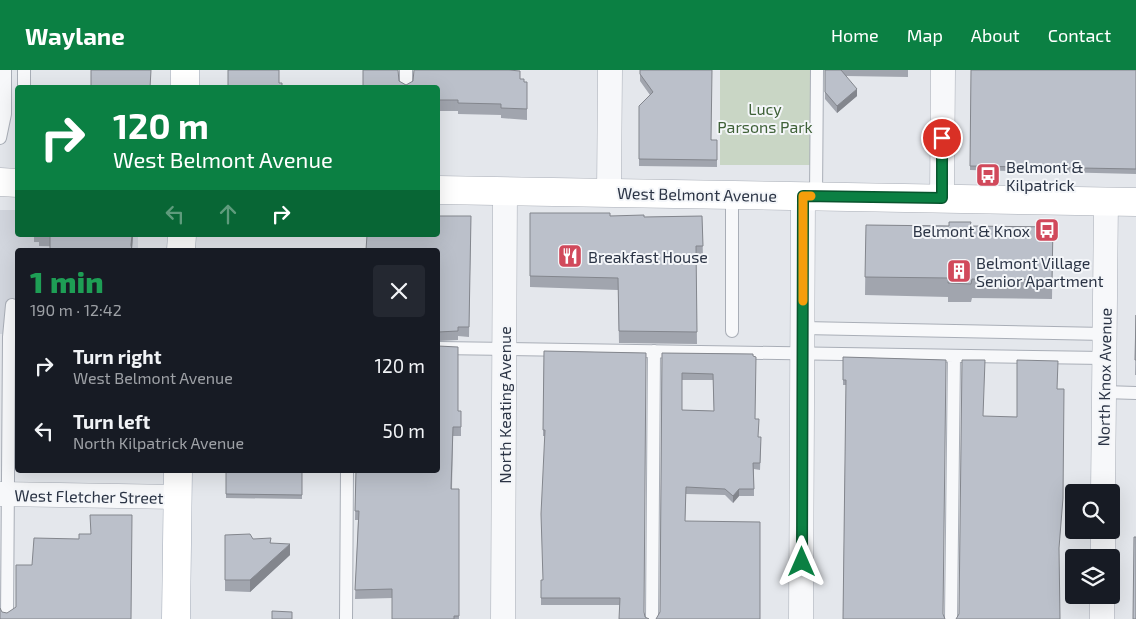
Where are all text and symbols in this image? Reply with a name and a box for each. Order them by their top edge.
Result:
text: Waylane [25,21,125,50]
text: Home [831,24,879,46]
text: Map [907,24,943,46]
text: About [971,24,1020,46]
text: Contact [1048,24,1111,46]
park label: Lucy Parsons Park [717,99,813,136]
text: 120 m [113,104,209,146]
icon: right [30,105,95,170]
pin [921,117,963,159]
icon: arrive [928,124,956,152]
text: West Belmont Avenue [113,146,333,172]
place label: Belmont & Kilpatrick [1006,157,1084,194]
bus stop icon: Belmont & Kilpatrick [975,162,1001,188]
street label: West Belmont Avenue [617,183,777,205]
icon: left [161,200,189,228]
icon: ahead [214,200,242,228]
icon: right [267,200,295,228]
bus stop icon: Belmont & Knox [1034,217,1060,243]
place label: Belmont & Knox [913,221,1031,240]
restaurant icon: Breakfast House [557,243,583,269]
place label: Breakfast House [588,247,708,266]
place label: Belmont Village Senior Apartment [976,253,1104,290]
building icon: Belmont Village Senior Apartment [946,258,972,284]
text: 1 min [30,263,104,299]
button: close [373,265,425,317]
text: 190 m · 12:42 [30,300,122,319]
street label: North Knox Avenue [1093,308,1115,446]
street label: North Keating Avenue [495,326,514,484]
text: Turn right [73,345,161,368]
icon: right [30,352,58,380]
text: 120 m [374,354,425,377]
text: West Belmont Avenue [73,368,233,387]
text: Turn left [73,410,150,433]
icon: left [30,417,58,445]
text: 50 m [382,419,425,442]
text: North Kilpatrick Avenue [73,433,244,452]
map controls [1065,484,1120,604]
button: search [1065,484,1120,539]
street label: West Fletcher Street [14,485,164,507]
position arrow [775,535,827,587]
button: layers [1065,549,1120,604]

